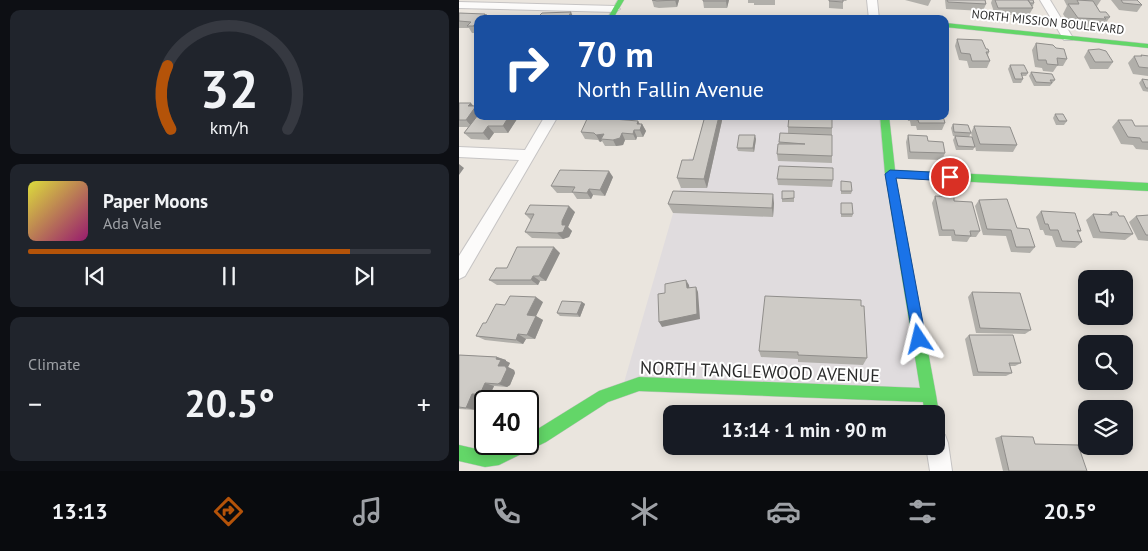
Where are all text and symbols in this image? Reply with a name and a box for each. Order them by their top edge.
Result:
street label: NORTH MISSION BOULEVARD [971,6,1125,37]
text: 70 m [577,31,654,77]
icon: right [494,35,559,100]
text: 32 [200,55,259,122]
text: North Fallin Avenue [577,75,764,103]
text: km/h [210,116,249,139]
pin [929,156,971,198]
icon: arrive [936,163,964,191]
text: Paper Moons [103,189,208,213]
text: Ada Vale [103,213,162,233]
icon: previous [81,262,109,290]
icon: pause [215,262,243,290]
icon: next [350,262,378,290]
map controls [1078,270,1133,455]
button: sound [1078,270,1133,325]
position arrow [892,312,944,364]
button: search [1078,335,1133,390]
text: Climate [28,354,80,374]
street label: NORTH TANGLEWOOD AVENUE [640,356,880,387]
text: 20.5° [184,378,275,427]
text: − [28,385,42,422]
text: + [417,385,431,422]
speed limit sign: 40 [474,390,539,455]
button: layers [1078,400,1133,455]
text: 13:14 · 1 min · 90 m [721,418,887,442]
icon: directions [211,494,246,529]
icon: music [350,494,385,529]
icon: phone [489,494,524,529]
icon: climate [627,494,662,529]
icon: car [766,494,801,529]
icon: filters [905,494,940,529]
text: 13:13 [52,497,108,525]
text: 20.5° [1044,497,1096,525]

